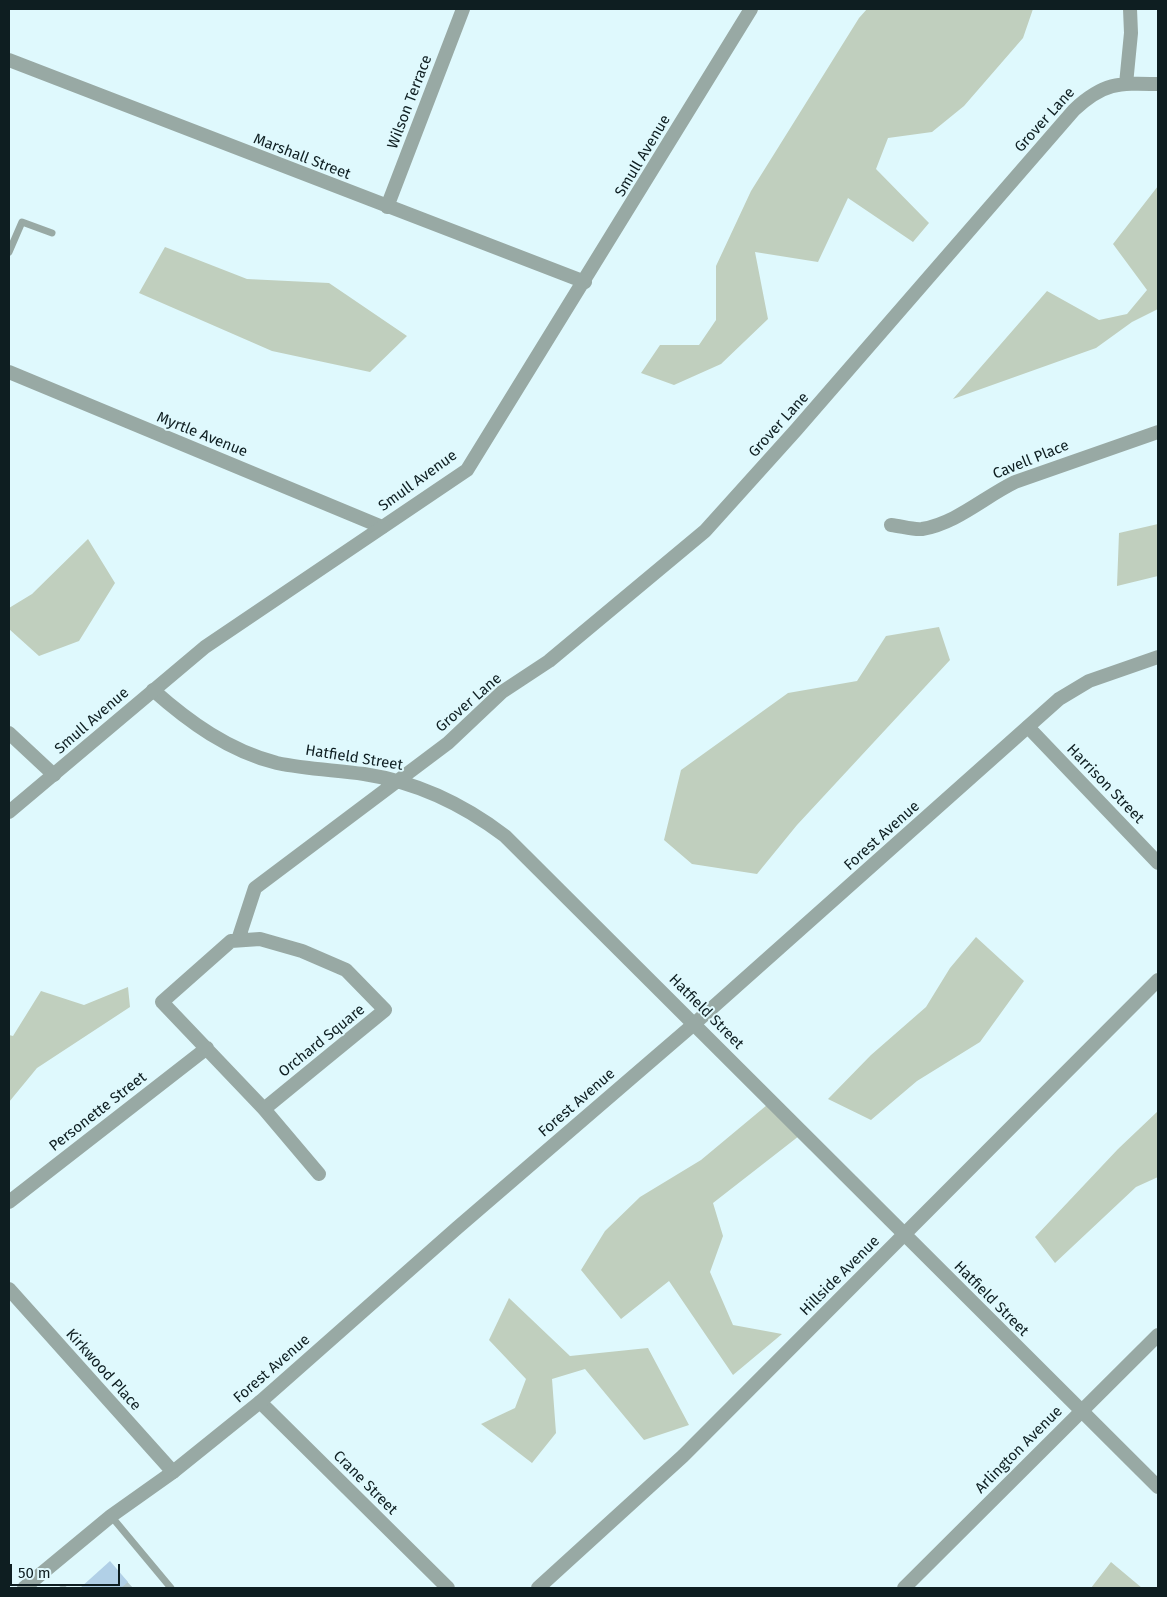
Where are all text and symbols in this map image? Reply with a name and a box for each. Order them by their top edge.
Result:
street label: Wilson Terrace [384,53,436,151]
street label: Grover Lane [1011,84,1079,156]
street label: Smull Avenue [612,112,674,200]
street label: Marshall Street [251,130,353,184]
street label: Grover Lane [745,389,813,461]
street label: Myrtle Avenue [154,409,250,461]
street label: Cavell Place [990,437,1072,483]
street label: Smull Avenue [375,447,461,515]
street label: Grover Lane [432,670,506,736]
street label: Smull Avenue [51,684,133,758]
street label: Hatfield Street [304,741,404,775]
street label: Harrison Street [1063,741,1147,827]
street label: Forest Avenue [841,797,923,875]
street label: Hatfield Street [665,971,747,1053]
street label: Orchard Square [275,1001,369,1081]
street label: Forest Avenue [535,1065,619,1141]
street label: Personette Street [46,1069,150,1155]
street label: Hillside Avenue [796,1232,884,1320]
street label: Hatfield Street [950,1258,1032,1340]
street label: Kirkwood Place [62,1325,144,1415]
street label: Forest Avenue [230,1331,314,1407]
street label: Arlington Avenue [972,1403,1066,1497]
street label: Crane Street [329,1447,401,1519]
scale bar [12,1554,122,1586]
text: 50 m [18,1564,51,1582]

